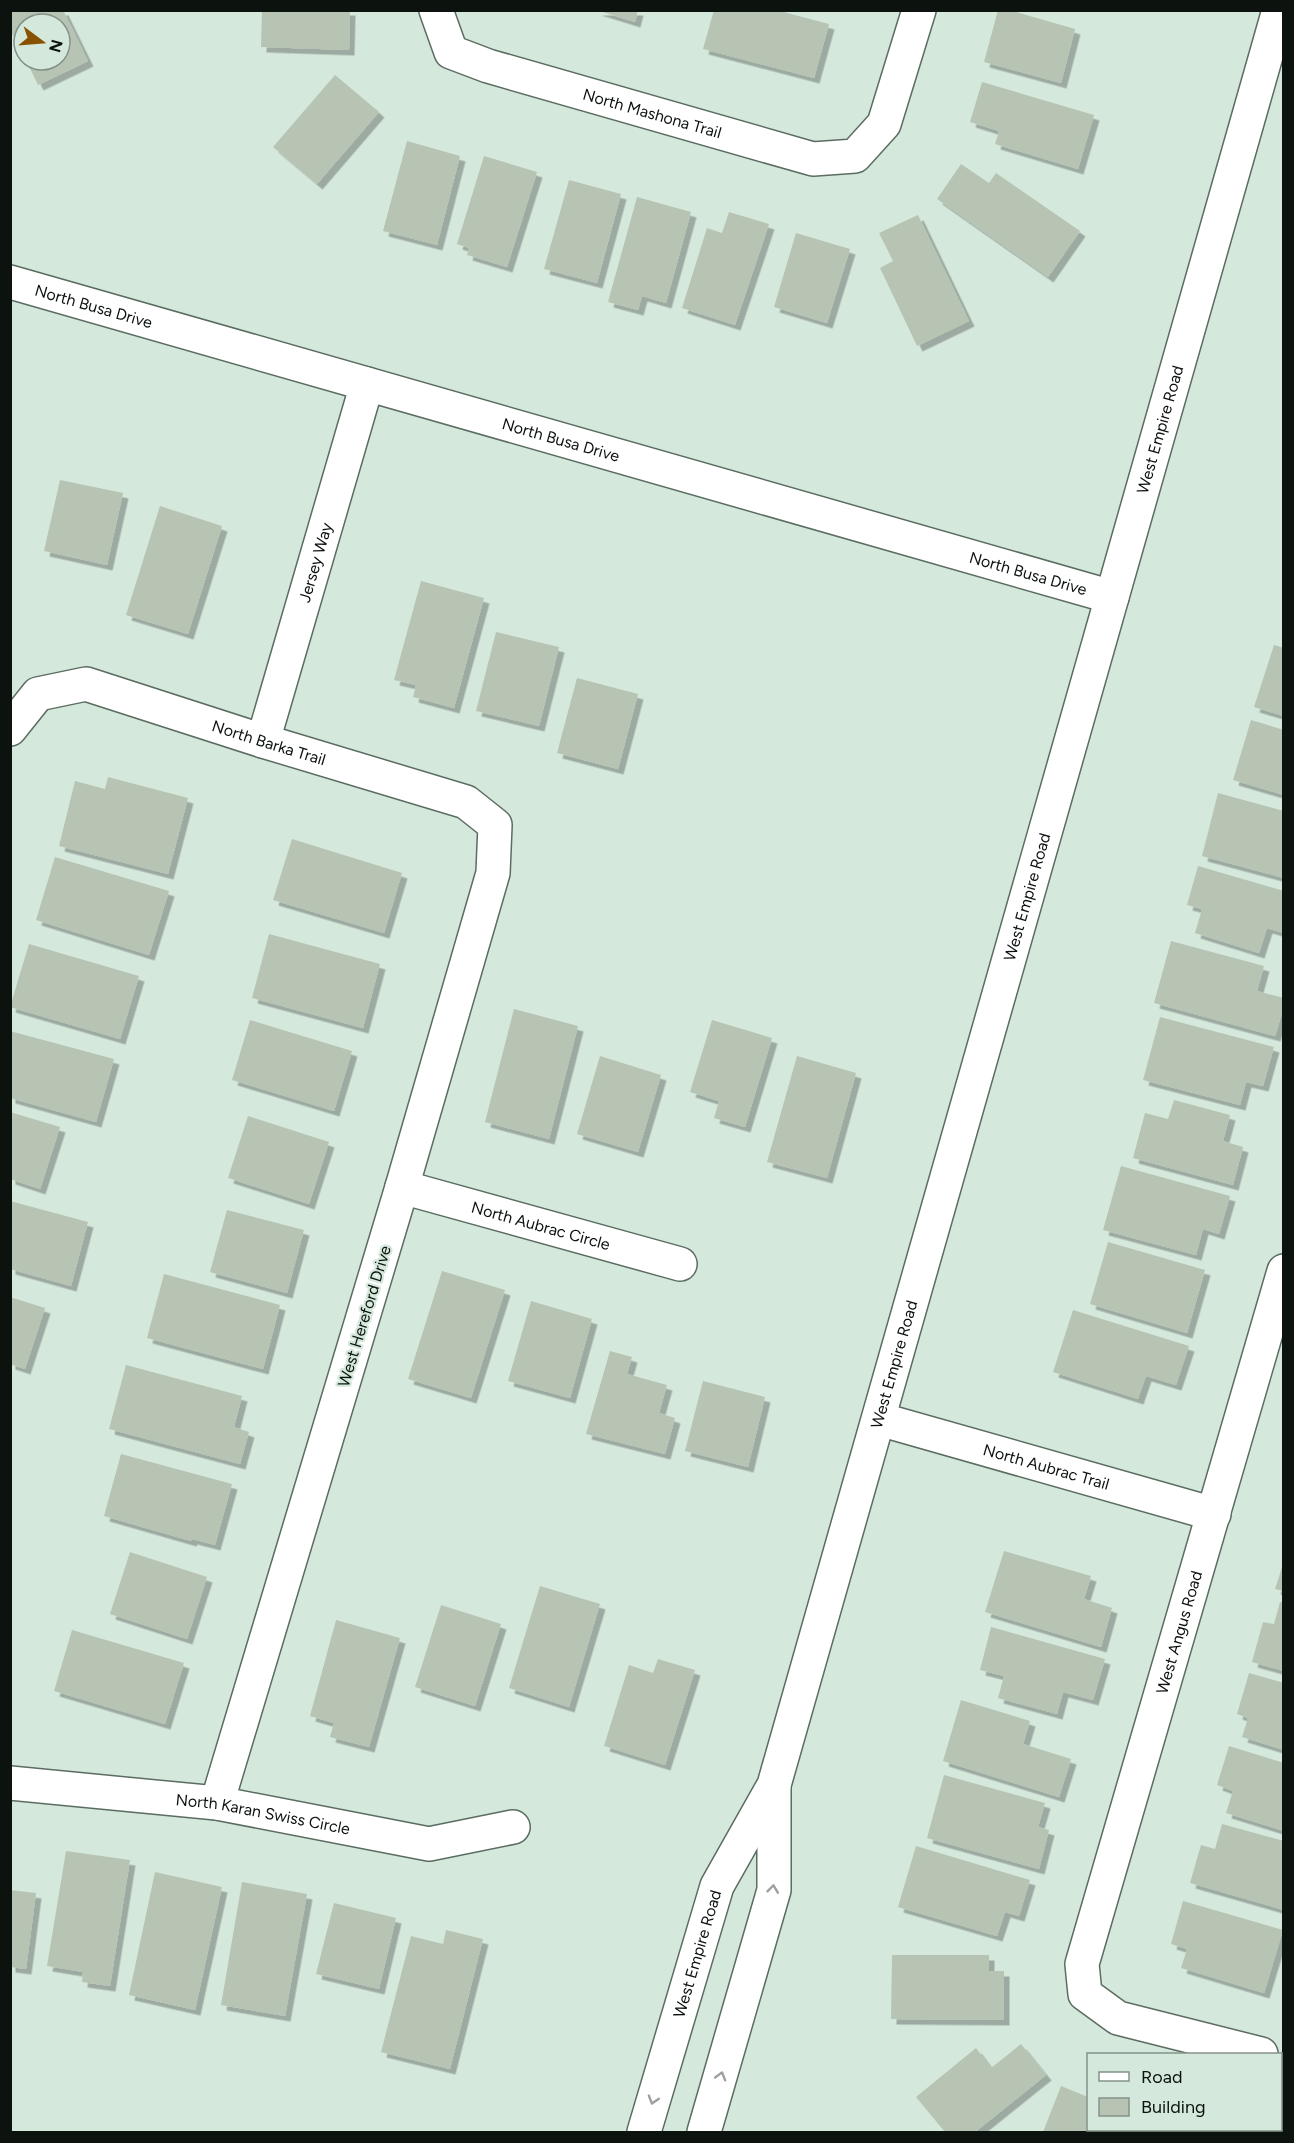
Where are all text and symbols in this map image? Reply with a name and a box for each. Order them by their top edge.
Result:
north arrow [12,12,72,72]
text: N [45,37,67,55]
street label: North Mashona Trail [581,85,724,142]
street label: North Busa Drive [33,281,155,332]
street label: West Empire Road [1133,363,1187,496]
street label: North Busa Drive [500,414,622,466]
street label: Jersey Way [295,520,336,605]
street label: North Busa Drive [967,548,1089,599]
street label: North Barka Trail [210,716,328,769]
street label: West Empire Road [1000,831,1054,963]
street label: North Aubrac Circle [469,1198,612,1254]
street label: West Hereford Drive [334,1243,395,1389]
street label: West Empire Road [867,1298,921,1431]
street label: North Aubrac Trail [981,1440,1112,1494]
street label: West Angus Road [1152,1569,1206,1696]
street label: North Karan Swiss Circle [175,1790,352,1839]
one-way arrow [766,1884,778,1893]
street label: West Empire Road [669,1888,725,2020]
legend [1087,2053,1282,2131]
text: Road [1141,2066,1182,2088]
one-way arrow [713,2071,726,2081]
one-way arrow [648,2094,660,2105]
text: Building [1141,2096,1206,2118]

